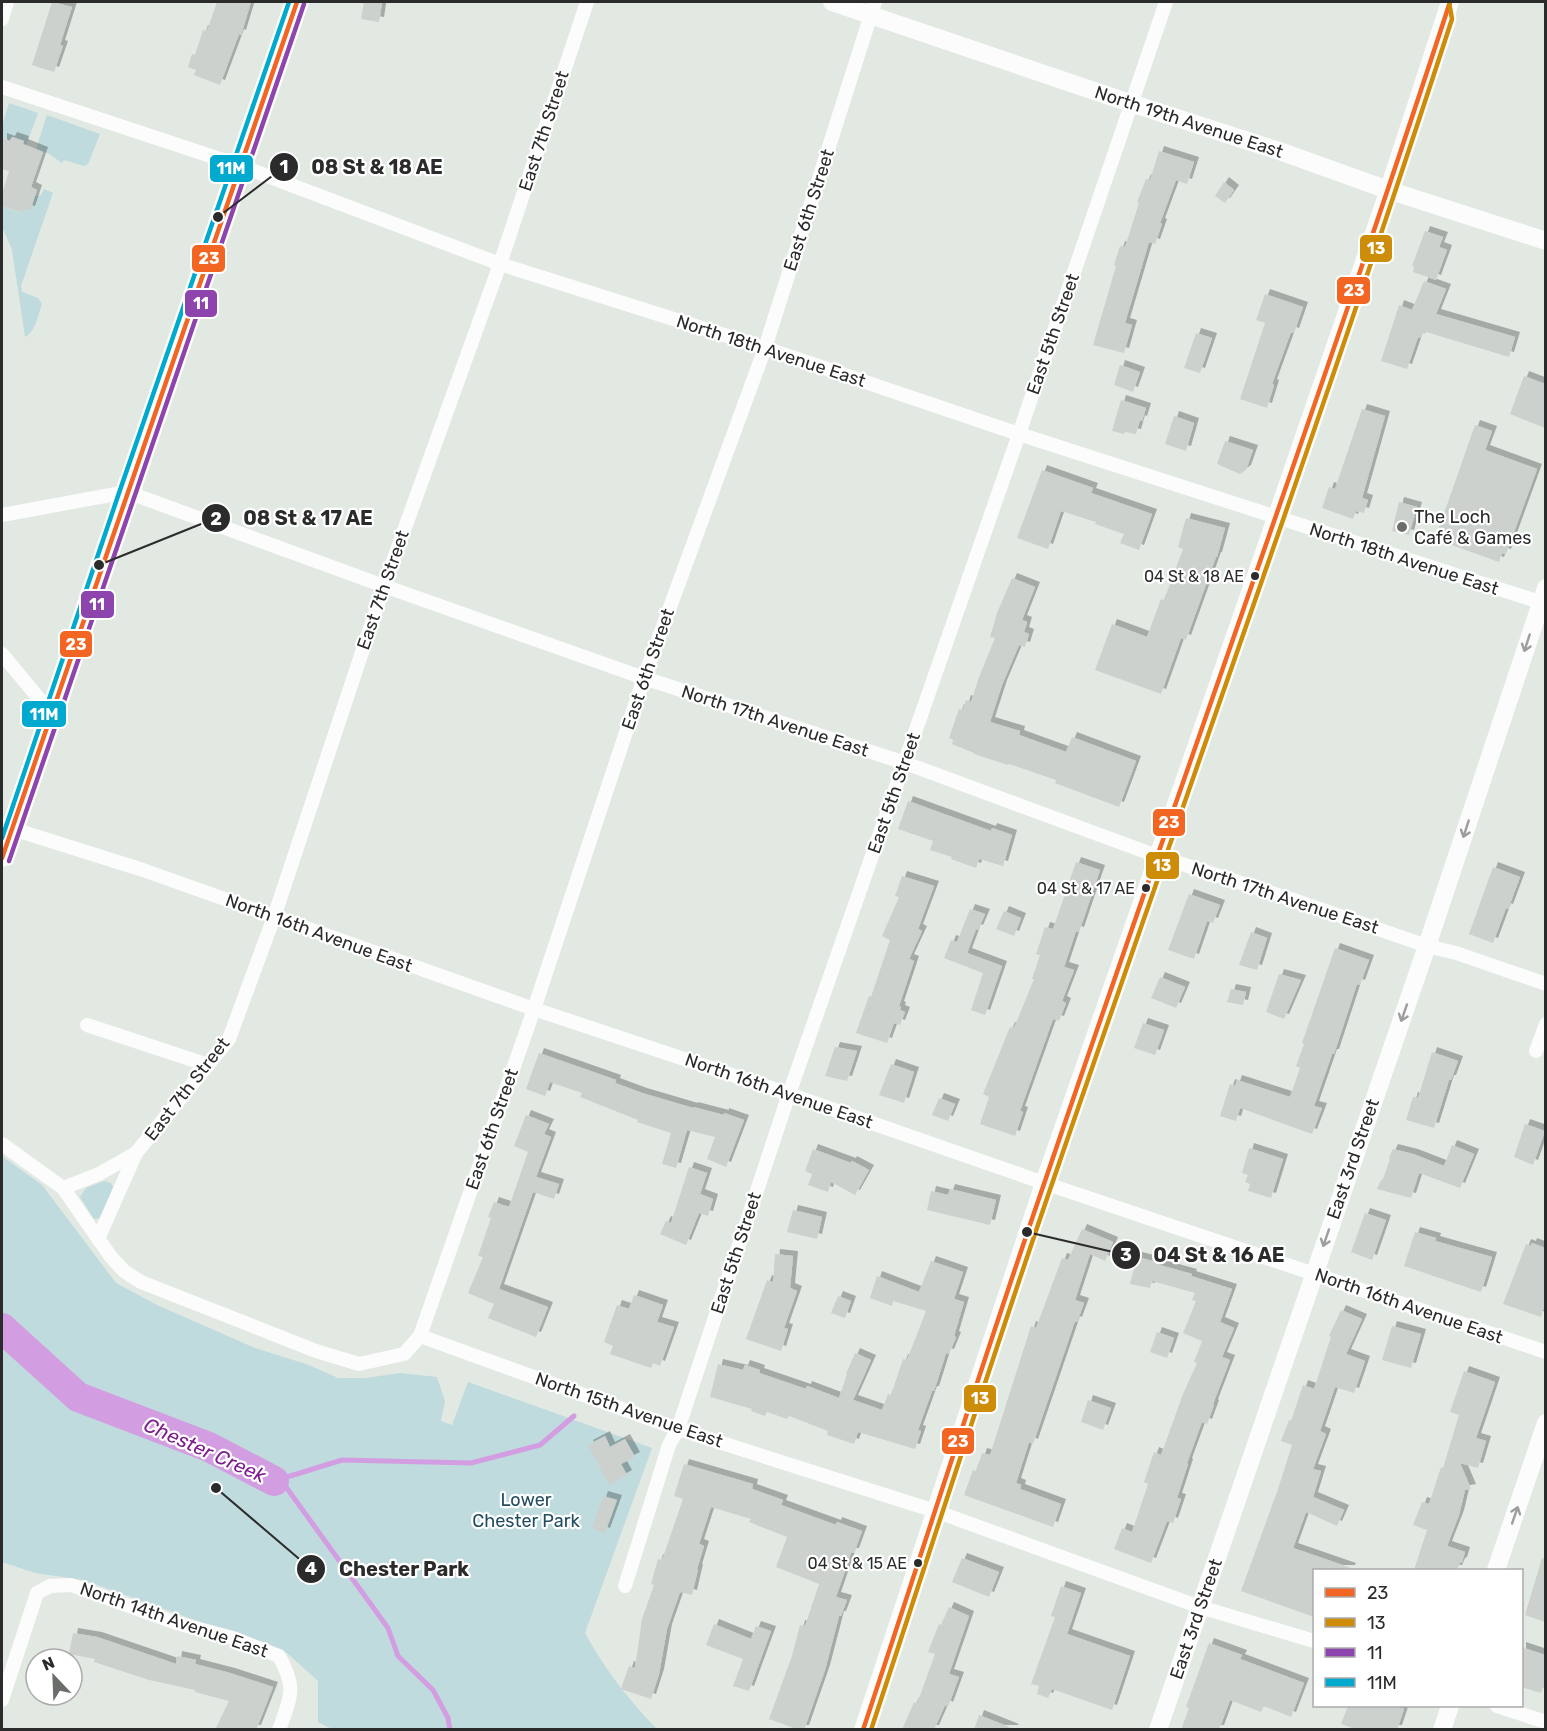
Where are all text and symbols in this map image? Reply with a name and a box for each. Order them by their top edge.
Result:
street label: East 7th Street [514,68,574,194]
street label: North 19th Avenue East [1092,81,1286,163]
street label: East 6th Street [779,146,839,274]
callout: 08 St & 18 AE [269,148,455,186]
line badge: 11M [209,154,254,183]
text: 08 St & 18 AE [311,155,443,179]
text: 1 [280,156,288,178]
text: 11M [216,159,246,178]
line badge: 13 [1359,234,1393,263]
text: 13 [1367,239,1385,258]
line badge: 23 [191,244,226,273]
text: 23 [199,249,219,268]
street label: East 5th Street [1022,271,1084,397]
line badge: 23 [1336,276,1371,305]
text: 23 [1344,281,1364,300]
line badge: 11 [184,289,218,318]
text: 11 [193,294,209,313]
street label: North 18th Avenue East [674,310,868,392]
callout: 08 St & 17 AE [201,499,385,537]
text: 08 St & 17 AE [243,506,373,530]
place label: The Loch Café & Games [1414,506,1531,549]
text: 2 [210,508,222,530]
street label: North 18th Avenue East [1307,518,1501,600]
marker: The Loch Café & Games [1395,520,1409,534]
street label: East 7th Street [352,527,414,653]
place label: 04 St & 18 AE [1144,567,1244,586]
marker: 04 St & 18 AE [1249,570,1261,582]
line badge: 11 [80,590,115,619]
text: 11 [89,595,105,614]
street label: East 6th Street [617,605,679,733]
line badge: 23 [59,630,93,658]
one-way arrow [1520,633,1531,652]
text: 23 [66,635,86,654]
street label: North 17th Avenue East [679,680,871,762]
line badge: 11M [21,700,67,728]
text: 11M [29,705,59,724]
street label: East 5th Street [863,730,925,856]
line badge: 23 [1152,808,1186,837]
text: 23 [1159,813,1179,832]
one-way arrow [1459,819,1470,838]
line badge: 13 [1145,851,1180,880]
text: 13 [1153,856,1171,875]
street label: North 17th Avenue East [1189,857,1381,939]
place label: 04 St & 17 AE [1037,879,1135,898]
marker: 04 St & 17 AE [1140,882,1152,894]
street label: North 16th Avenue East [223,889,415,977]
one-way arrow [1397,1004,1408,1022]
street label: East 7th Street [140,1033,234,1145]
street label: North 16th Avenue East [682,1049,876,1133]
street label: East 6th Street [461,1065,523,1193]
street label: East 3rd Street [1322,1096,1384,1222]
street label: East 5th Street [706,1189,766,1317]
one-way arrow [1320,1228,1331,1247]
callout: 04 St & 16 AE [1111,1236,1297,1274]
text: 04 St & 16 AE [1153,1243,1285,1267]
text: 3 [1120,1244,1132,1266]
street label: North 16th Avenue East [1312,1264,1506,1348]
street label: North 15th Avenue East [532,1368,726,1452]
line badge: 13 [963,1384,997,1413]
text: 13 [971,1389,989,1408]
water label: Chester Creek [140,1412,270,1488]
line badge: 23 [941,1427,975,1455]
text: 23 [948,1432,968,1451]
park label: Lower Chester Park [472,1489,581,1532]
one-way arrow [1510,1506,1521,1525]
callout: Chester Park [296,1550,481,1588]
place label: 04 St & 15 AE [808,1554,907,1573]
street label: East 3rd Street [1165,1556,1227,1682]
text: Chester Park [339,1557,469,1581]
marker: 04 St & 15 AE [912,1557,924,1569]
text: 4 [305,1558,317,1580]
legend [1313,1569,1523,1707]
street label: North 14th Avenue East [77,1577,271,1663]
text: 23 [1367,1582,1388,1604]
text: 13 [1367,1612,1386,1634]
text: 11 [1367,1642,1382,1664]
north arrow [24,1647,84,1707]
text: N [39,1653,57,1675]
text: 11M [1367,1672,1397,1694]

